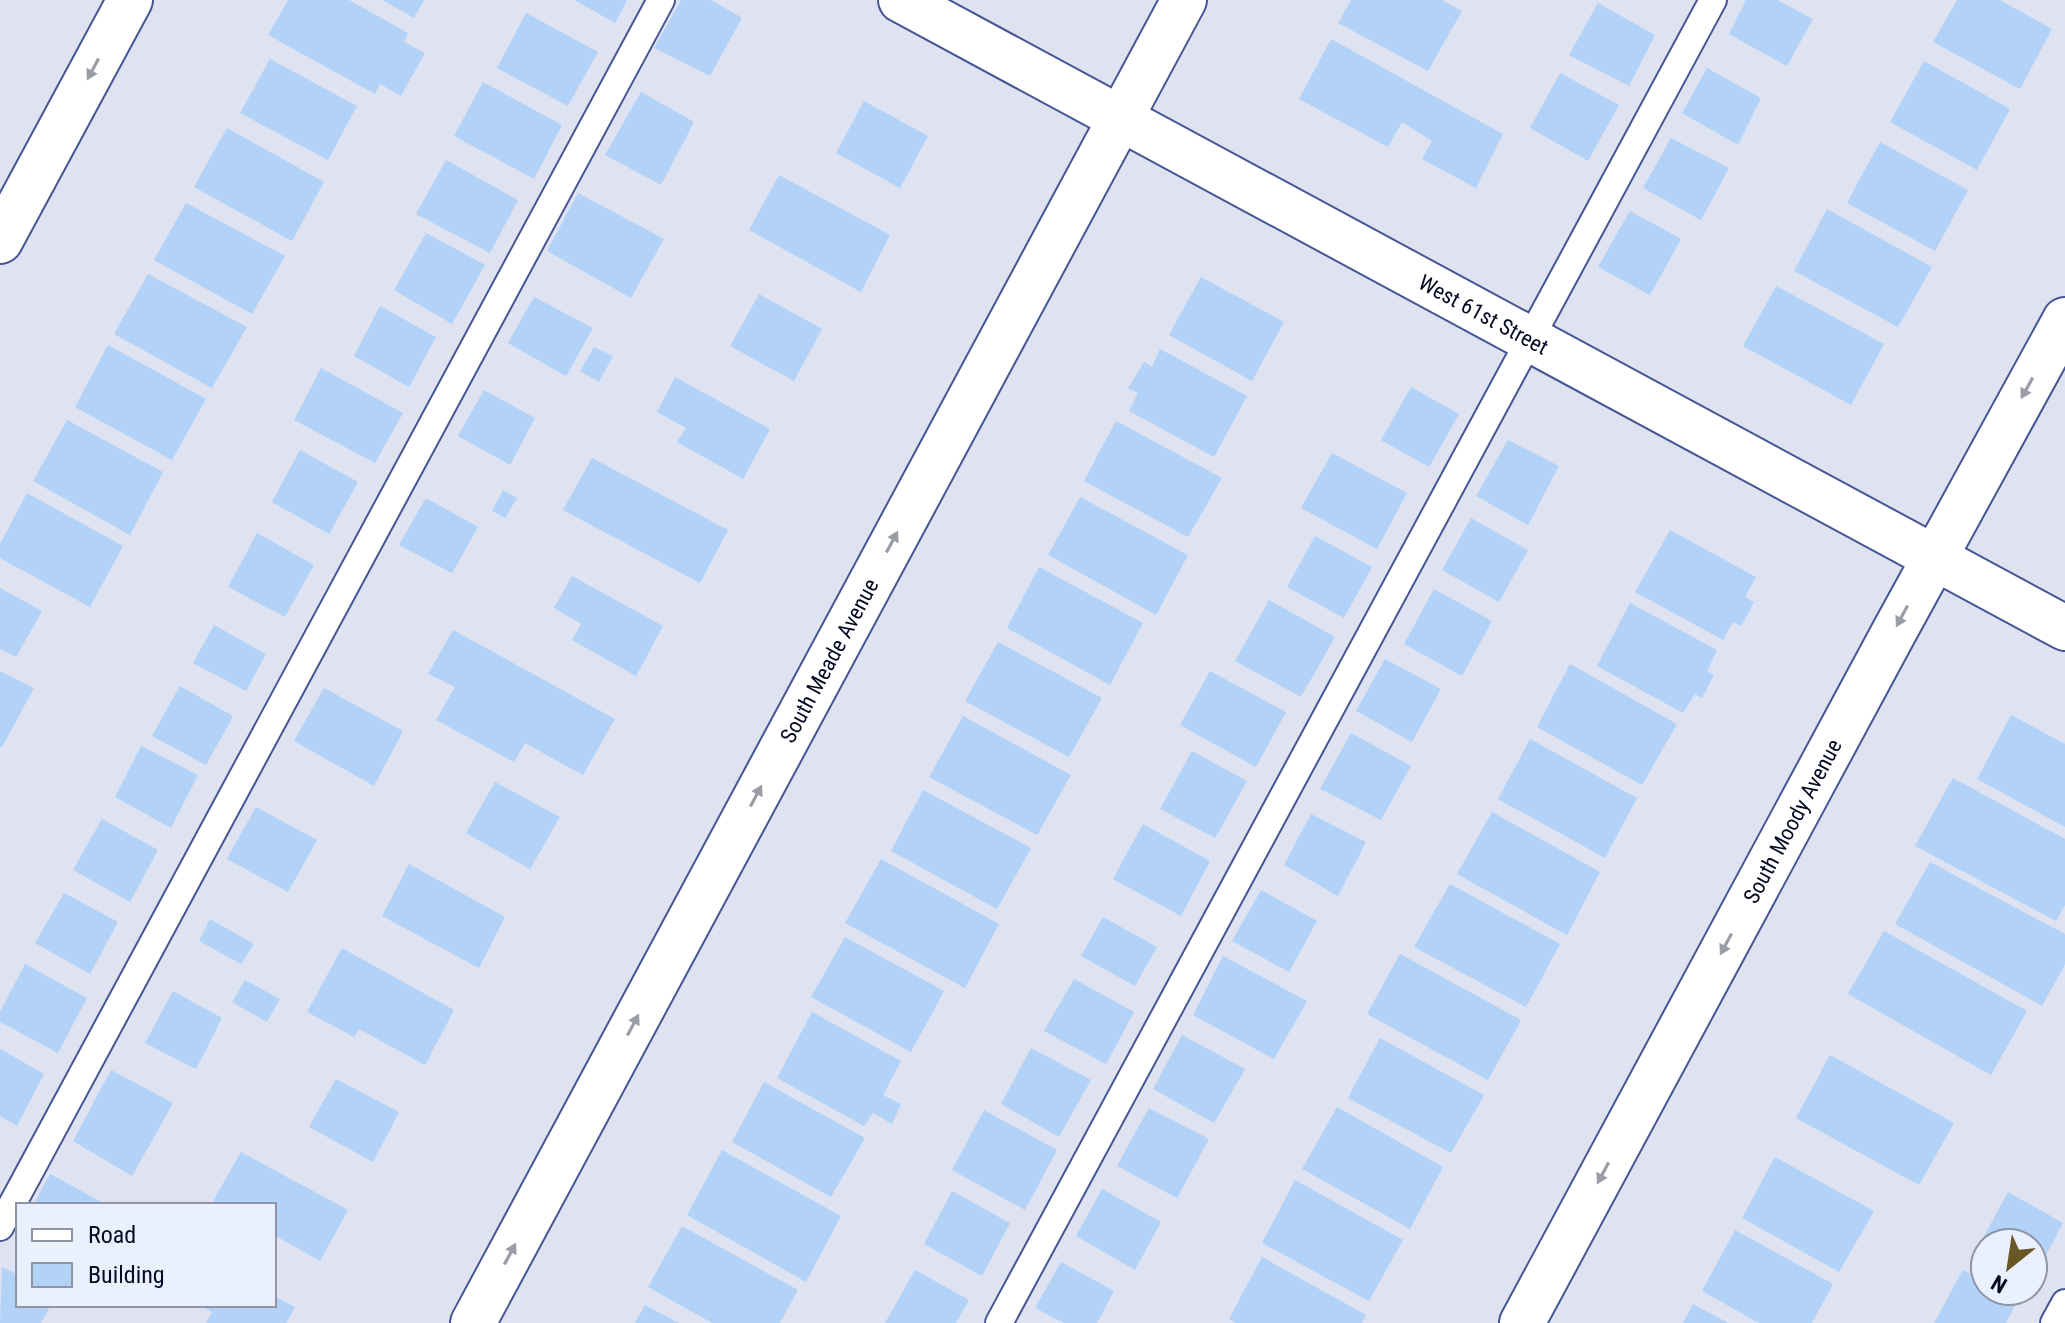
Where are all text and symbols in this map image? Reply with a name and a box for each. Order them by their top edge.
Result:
one-way arrow [87,57,100,80]
street label: West 61st Street [1415,269,1553,359]
one-way arrow [2021,377,2034,400]
one-way arrow [886,531,899,554]
street label: South Meade Avenue [775,574,883,747]
one-way arrow [1896,605,1909,628]
street label: South Moody Avenue [1738,735,1846,907]
one-way arrow [749,785,763,807]
one-way arrow [1720,933,1734,955]
one-way arrow [626,1014,640,1037]
one-way arrow [1596,1162,1610,1184]
legend [16,1203,276,1307]
text: Road [88,1221,136,1249]
north arrow [1969,1227,2049,1307]
one-way arrow [503,1243,517,1266]
text: Building [88,1261,165,1289]
text: N [1987,1270,2011,1298]

